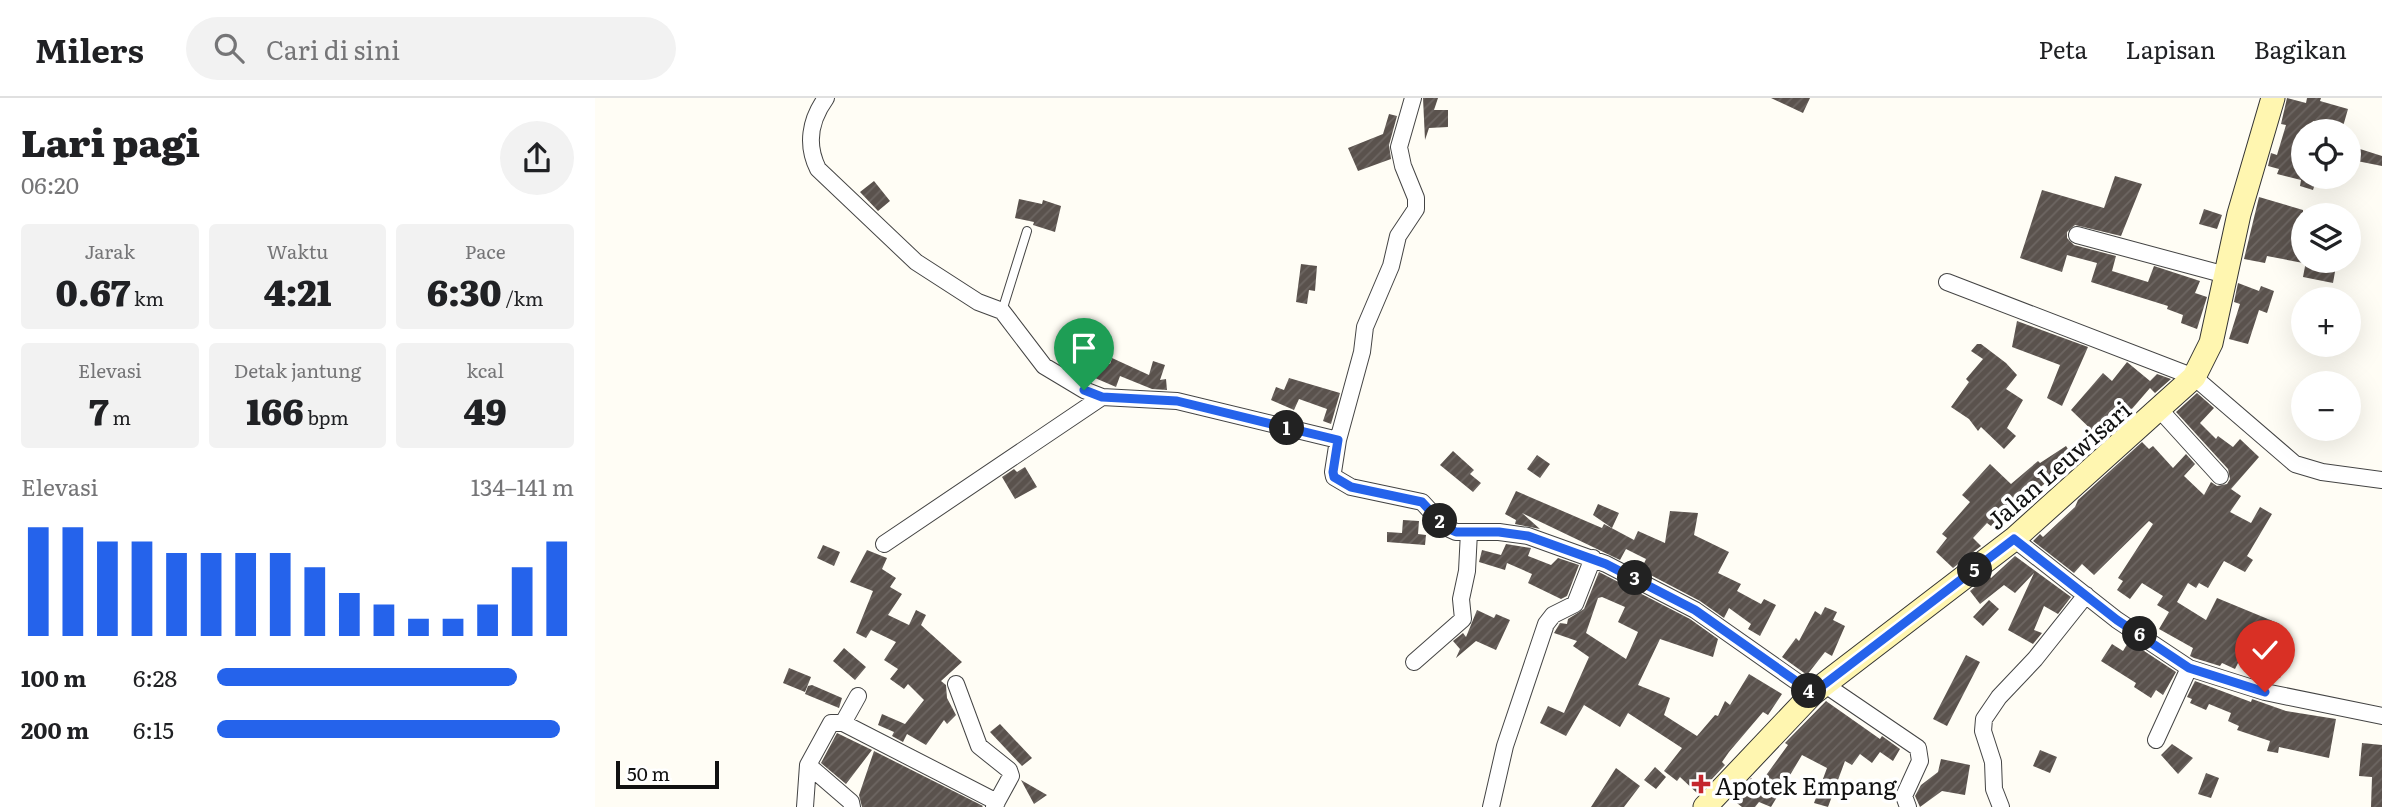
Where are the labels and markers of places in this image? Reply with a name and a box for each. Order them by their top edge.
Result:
pin [1054,318,1114,390]
pin: 1 [1269,410,1305,446]
pin: 2 [1423,504,1457,538]
pin: 5 [1957,552,1993,588]
pin: 3 [1618,560,1653,596]
pin: 6 [2123,616,2157,652]
pin [2235,620,2295,692]
pin: 4 [1791,674,1827,708]
place label: Apotek Empang [1715,767,1897,802]
marker: Apotek Empang [1693,776,1709,792]

